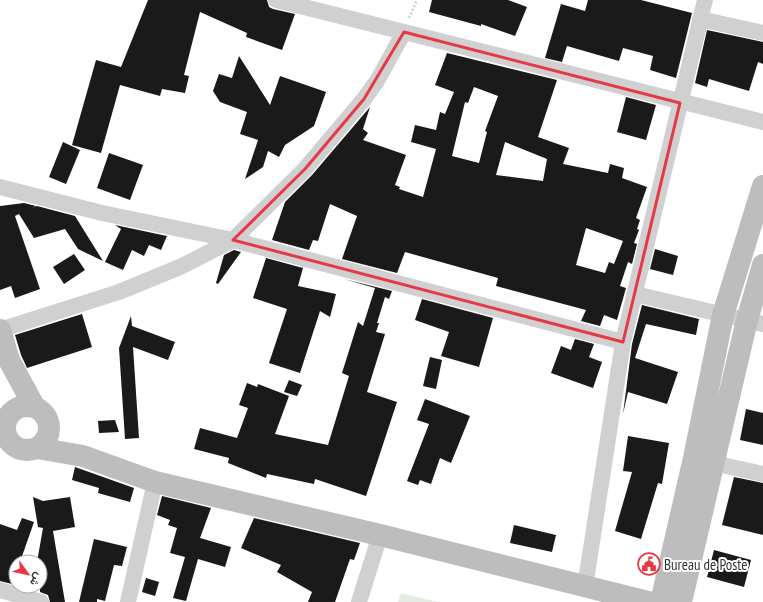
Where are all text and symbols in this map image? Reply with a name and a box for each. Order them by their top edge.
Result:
public building icon: Bureau de Poste [636,551,662,577]
north arrow [8,554,48,594]
place label: Bureau de Poste [664,555,748,574]
text: ش [27,570,46,589]

